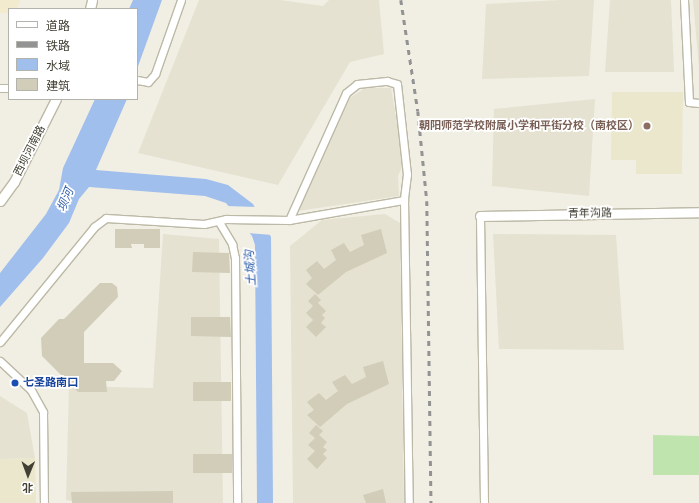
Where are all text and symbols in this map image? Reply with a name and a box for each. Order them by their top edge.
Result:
legend [8,8,138,100]
text: 道路 [46,20,70,32]
text: 铁路 [46,40,70,52]
text: 水域 [46,60,70,72]
text: 建筑 [46,80,70,92]
place label: 朝阳师范学校附属小学和平街分校（南校区） [419,119,639,133]
marker: 朝阳师范学校附属小学和平街分校（南校区） [642,121,652,131]
street label: 西坝河南路 [12,124,48,178]
water label: 坝河 [55,186,77,214]
street label: 青年沟路 [568,207,612,221]
water label: 土城沟 [243,250,259,286]
place label: 七圣路南口 [23,376,78,390]
marker: 七圣路南口 [10,378,20,388]
north arrow [8,455,48,495]
text: 北 [22,482,33,493]

